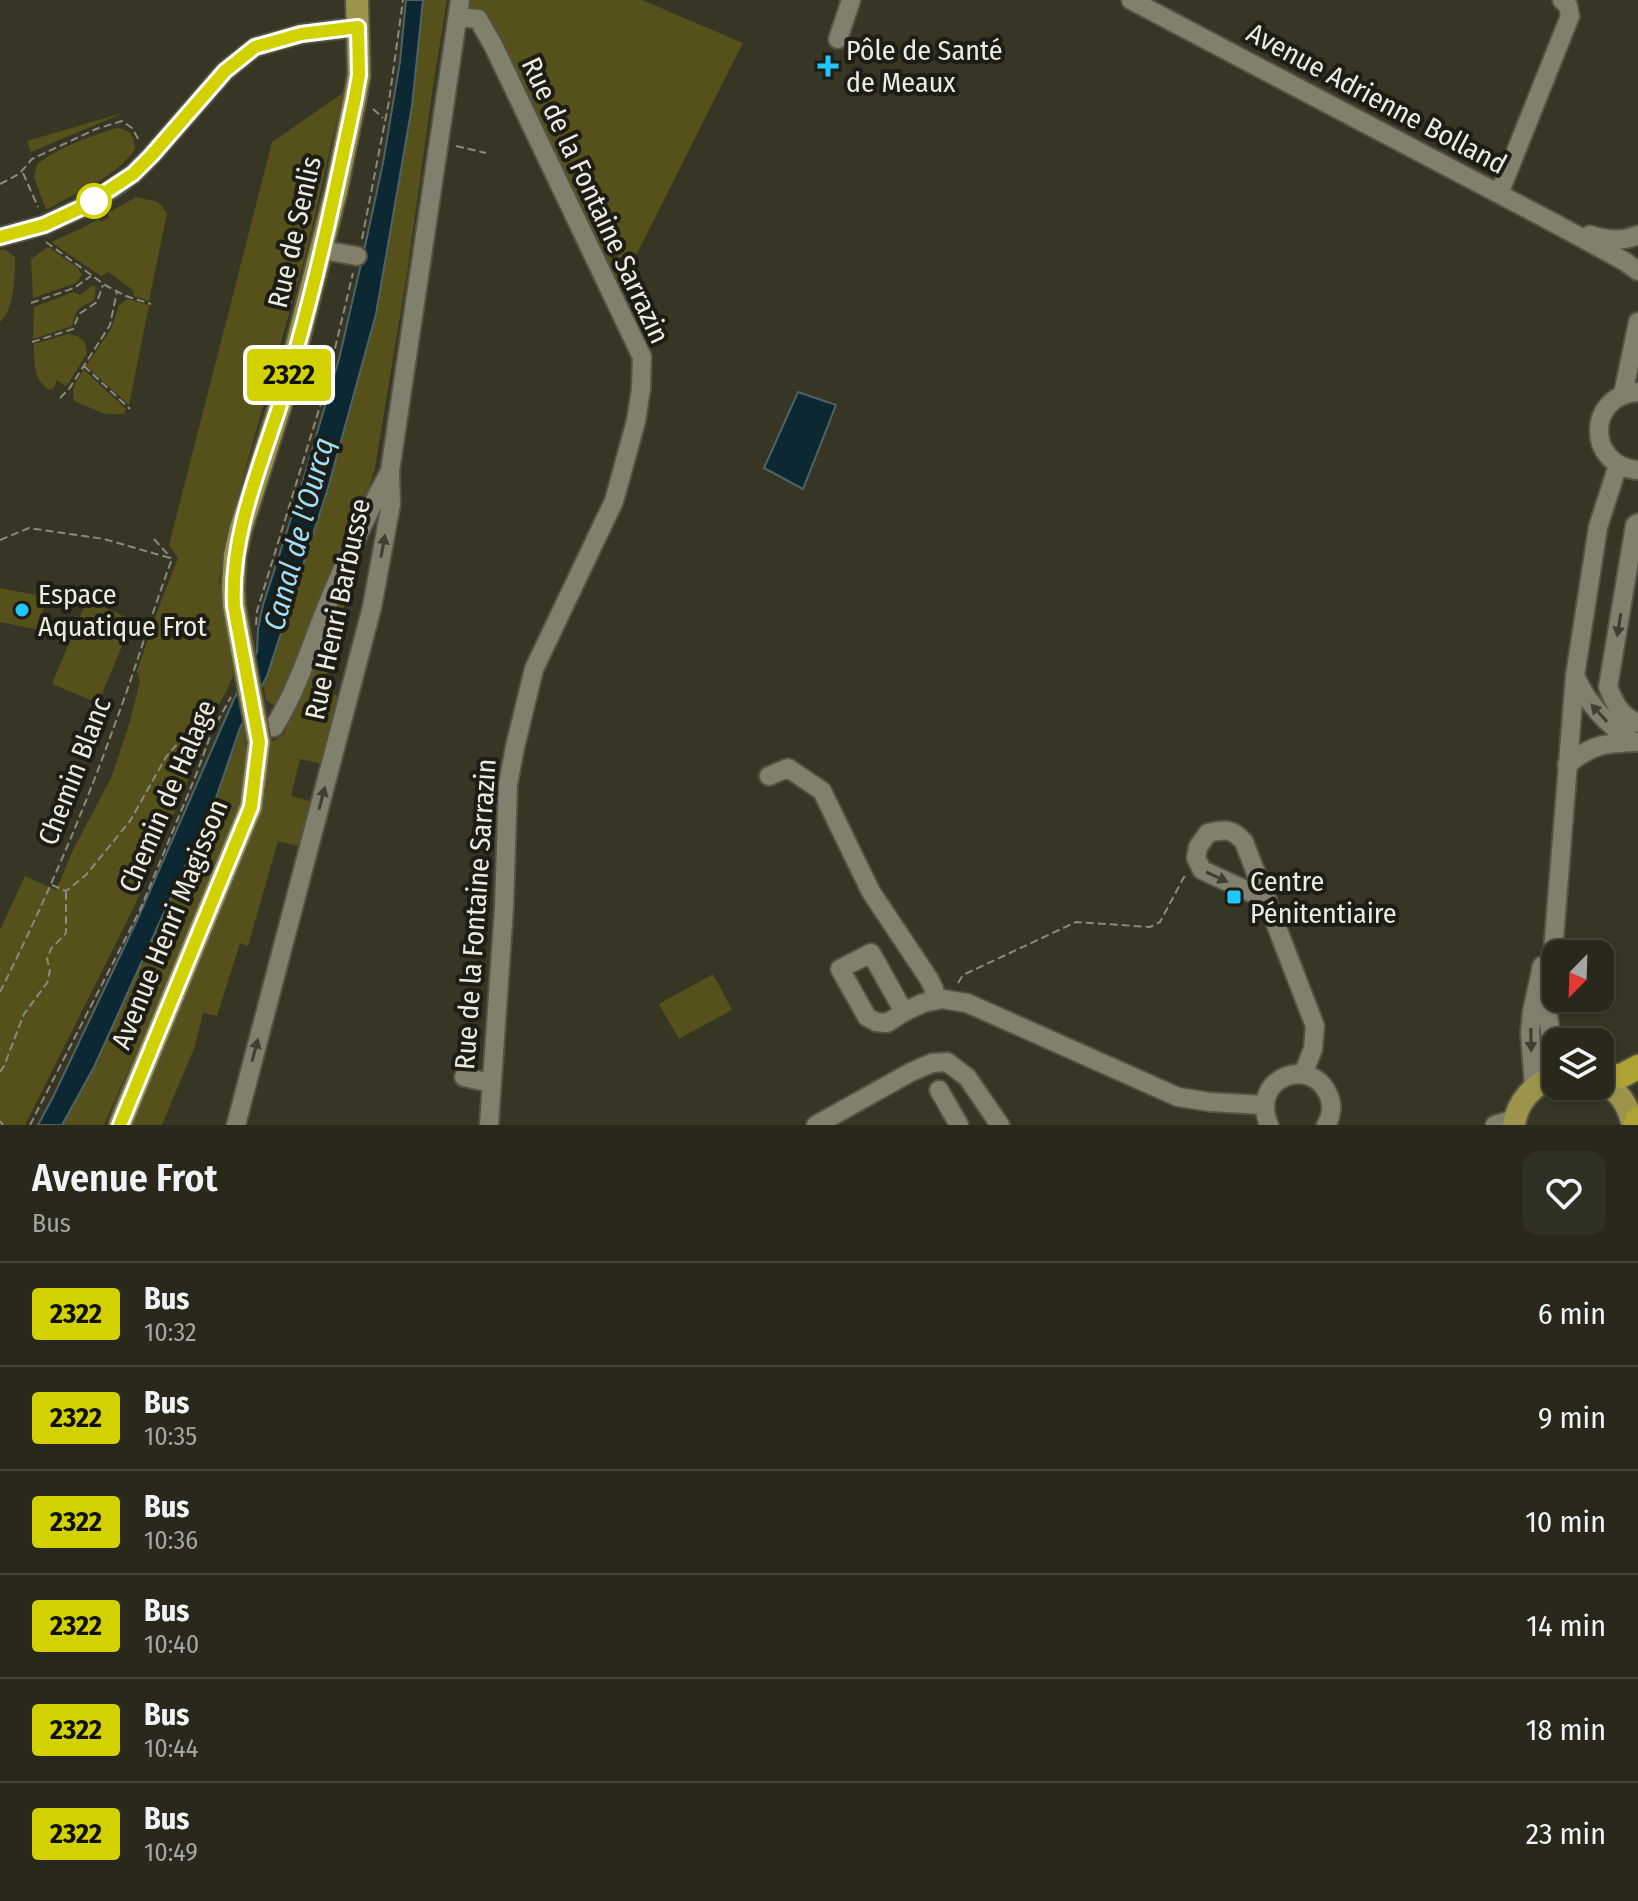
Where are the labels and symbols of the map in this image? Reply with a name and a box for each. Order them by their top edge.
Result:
street label: Avenue Adrienne Bolland [1241,16,1512,181]
place label: Pôle de Santé de Meaux [846,34,1003,99]
street label: Rue de la Fontaine Sarrazin [515,52,676,348]
marker: Pôle de Santé de Meaux [817,55,839,77]
street label: Rue de Senlis [261,153,328,311]
unlabelled marker [77,184,111,218]
line badge: 2322 [233,349,345,401]
water label: Canal de l'Ourcq [256,434,342,634]
street label: Rue Henri Barbusse [298,496,377,723]
one-way arrow [378,533,390,558]
place label: Espace Aquatique Frot [38,578,207,643]
marker: Espace Aquatique Frot [13,601,31,619]
one-way arrow [1612,613,1624,638]
street label: Chemin Blanc [31,693,118,850]
street label: Chemin de Halage [112,695,223,897]
one-way arrow [1591,704,1608,724]
street label: Rue de la Fontaine Sarrazin [448,757,503,1071]
one-way arrow [316,786,328,811]
street label: Avenue Henri Magisson [104,795,235,1054]
place label: Centre Pénitentiaire [1250,865,1397,930]
one-way arrow [1205,870,1228,884]
marker: Centre Pénitentiaire [1225,888,1243,906]
north arrow [1542,940,1614,1012]
one-way arrow [1525,1028,1537,1053]
one-way arrow [250,1037,262,1062]

